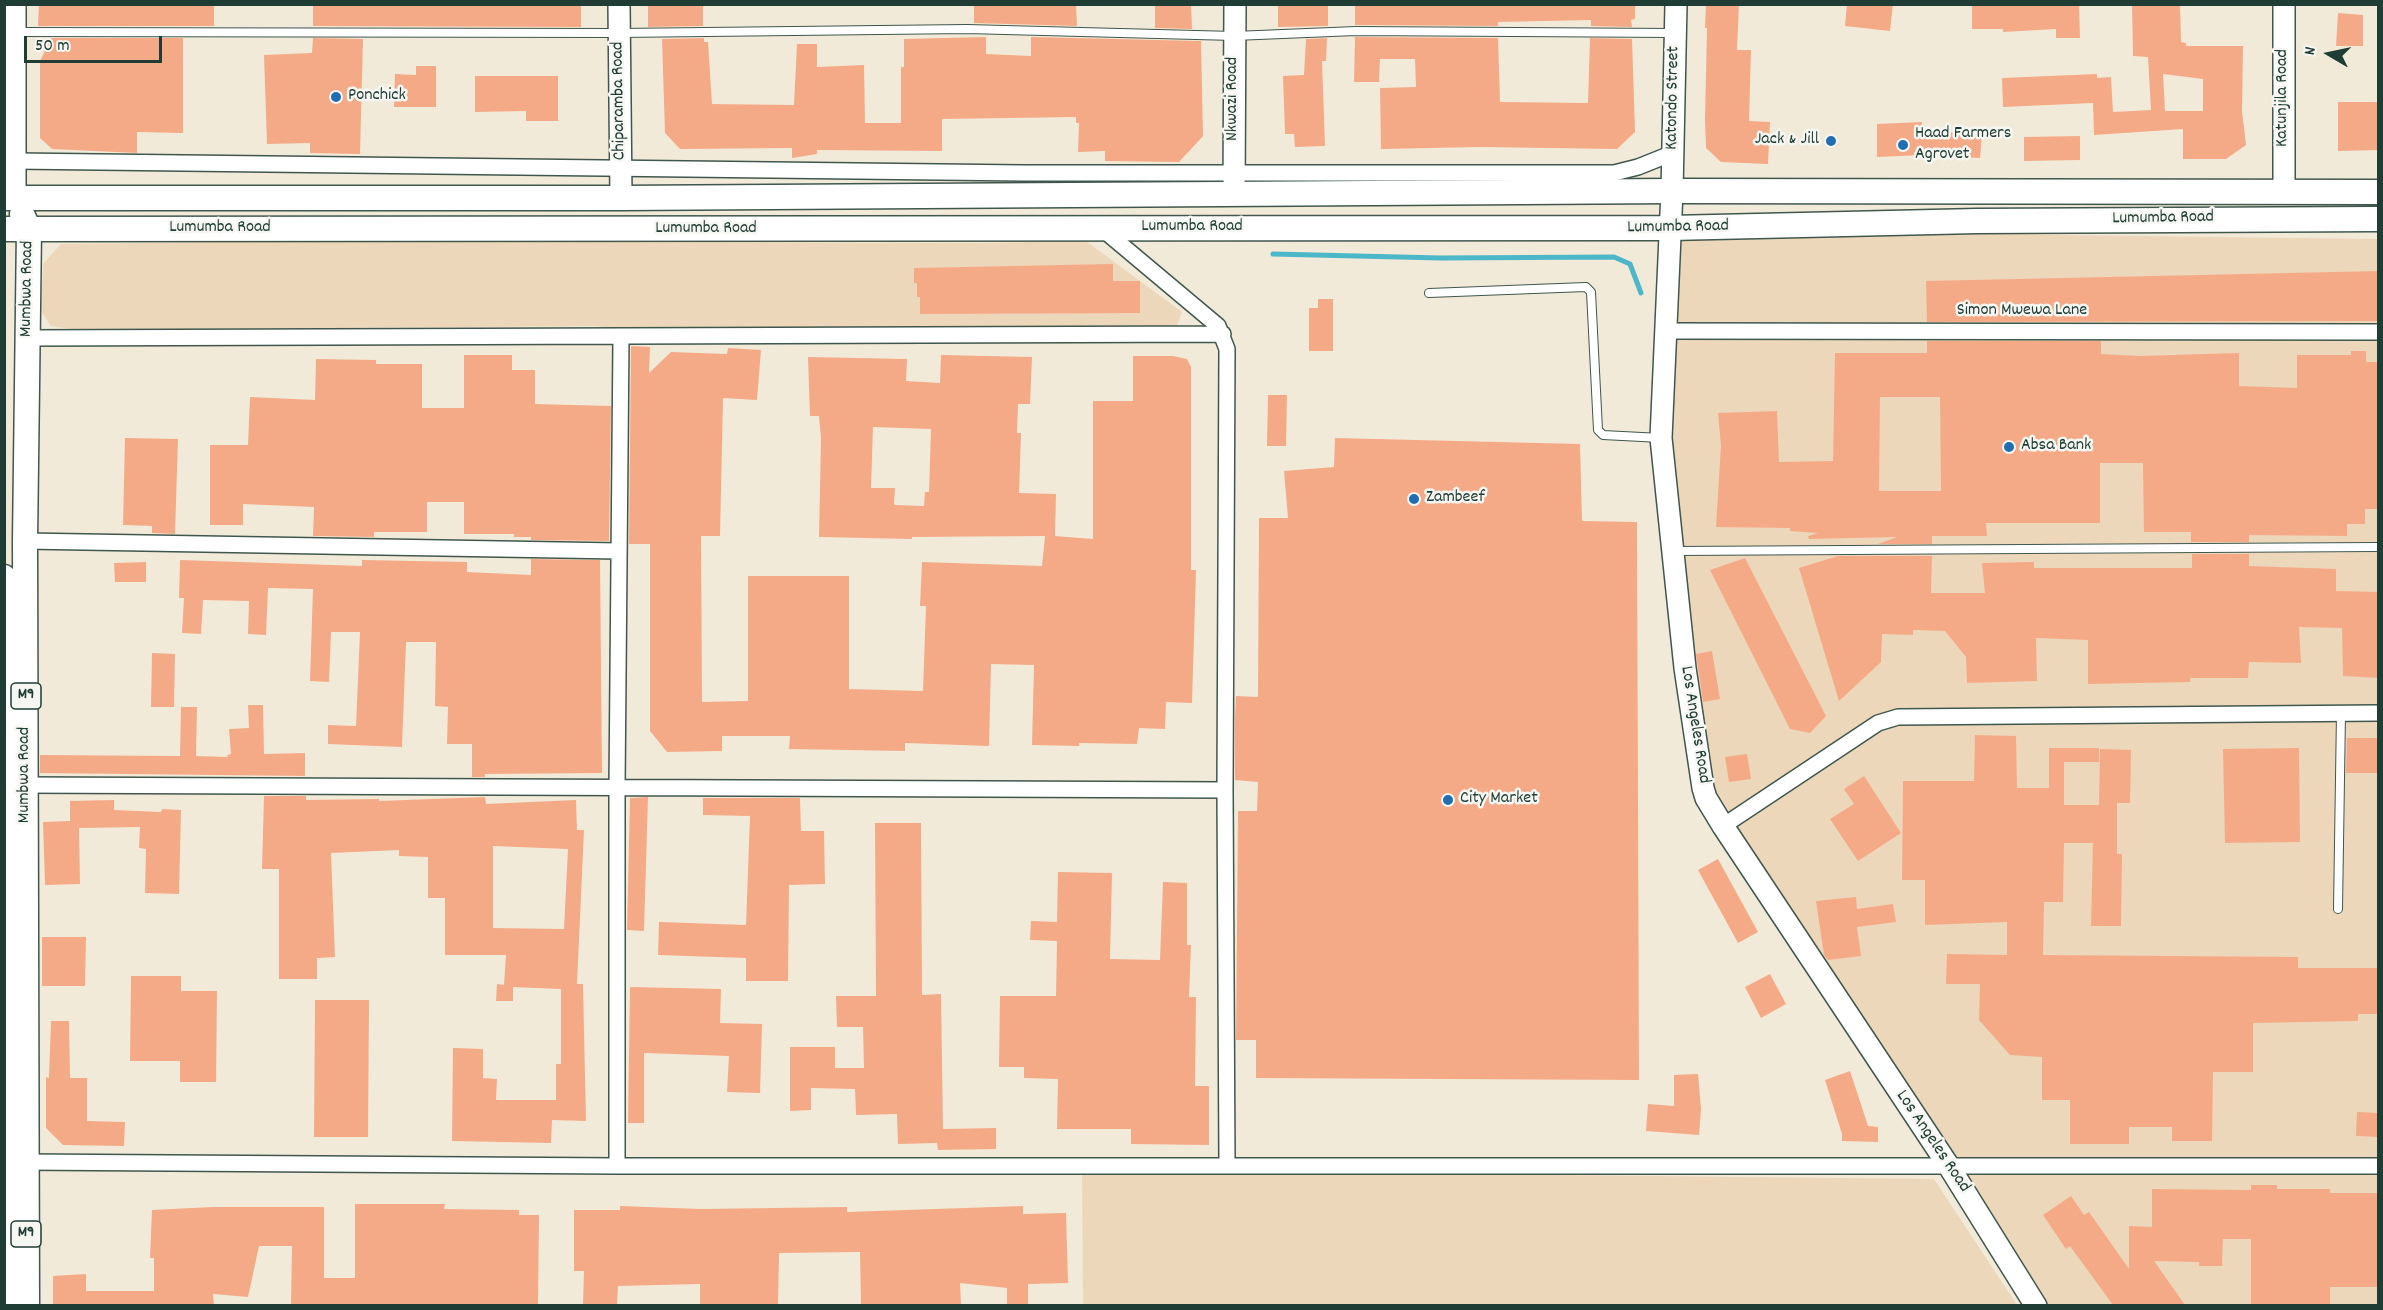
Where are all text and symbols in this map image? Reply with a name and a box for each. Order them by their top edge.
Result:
scale bar [27,24,165,62]
north arrow [2299,24,2359,84]
text: 50 m [35,34,70,59]
street label: Chiparamba Road [608,41,632,161]
text: N [2299,45,2323,57]
street label: Katondo Street [1662,46,1686,150]
street label: Katunjila Road [2273,49,2295,147]
street label: Nkwazi Road [1223,57,1245,141]
place label: Ponchick [348,86,406,108]
marker: Ponchick [329,90,343,104]
place label: Haad Farmers Agrovet [1915,124,2011,166]
place label: Jack & Jill [1755,130,1819,152]
marker: Jack & Jill [1824,134,1838,148]
marker: Haad Farmers Agrovet [1896,138,1910,152]
street label: Lumumba Road [2112,207,2214,231]
street label: Lumumba Road [1627,216,1729,240]
street label: Lumumba Road [1141,217,1243,239]
street label: Lumumba Road [169,218,271,240]
street label: Lumumba Road [655,219,757,241]
street label: Mumbwa Road [16,241,40,337]
street label: Simon Mwewa Lane [1957,301,2087,323]
place label: Absa Bank [2021,436,2091,458]
marker: Absa Bank [2002,440,2016,454]
place label: Zambeef [1426,488,1485,510]
marker: Zambeef [1407,492,1421,506]
street label: Los Angeles Road [1674,665,1714,785]
road number: M9 [11,683,41,709]
street label: Mumbwa Road [15,727,37,823]
place label: City Market [1460,789,1538,811]
marker: City Market [1441,793,1455,807]
street label: Los Angeles Road [1890,1087,1974,1197]
road number: M9 [11,1221,41,1247]

